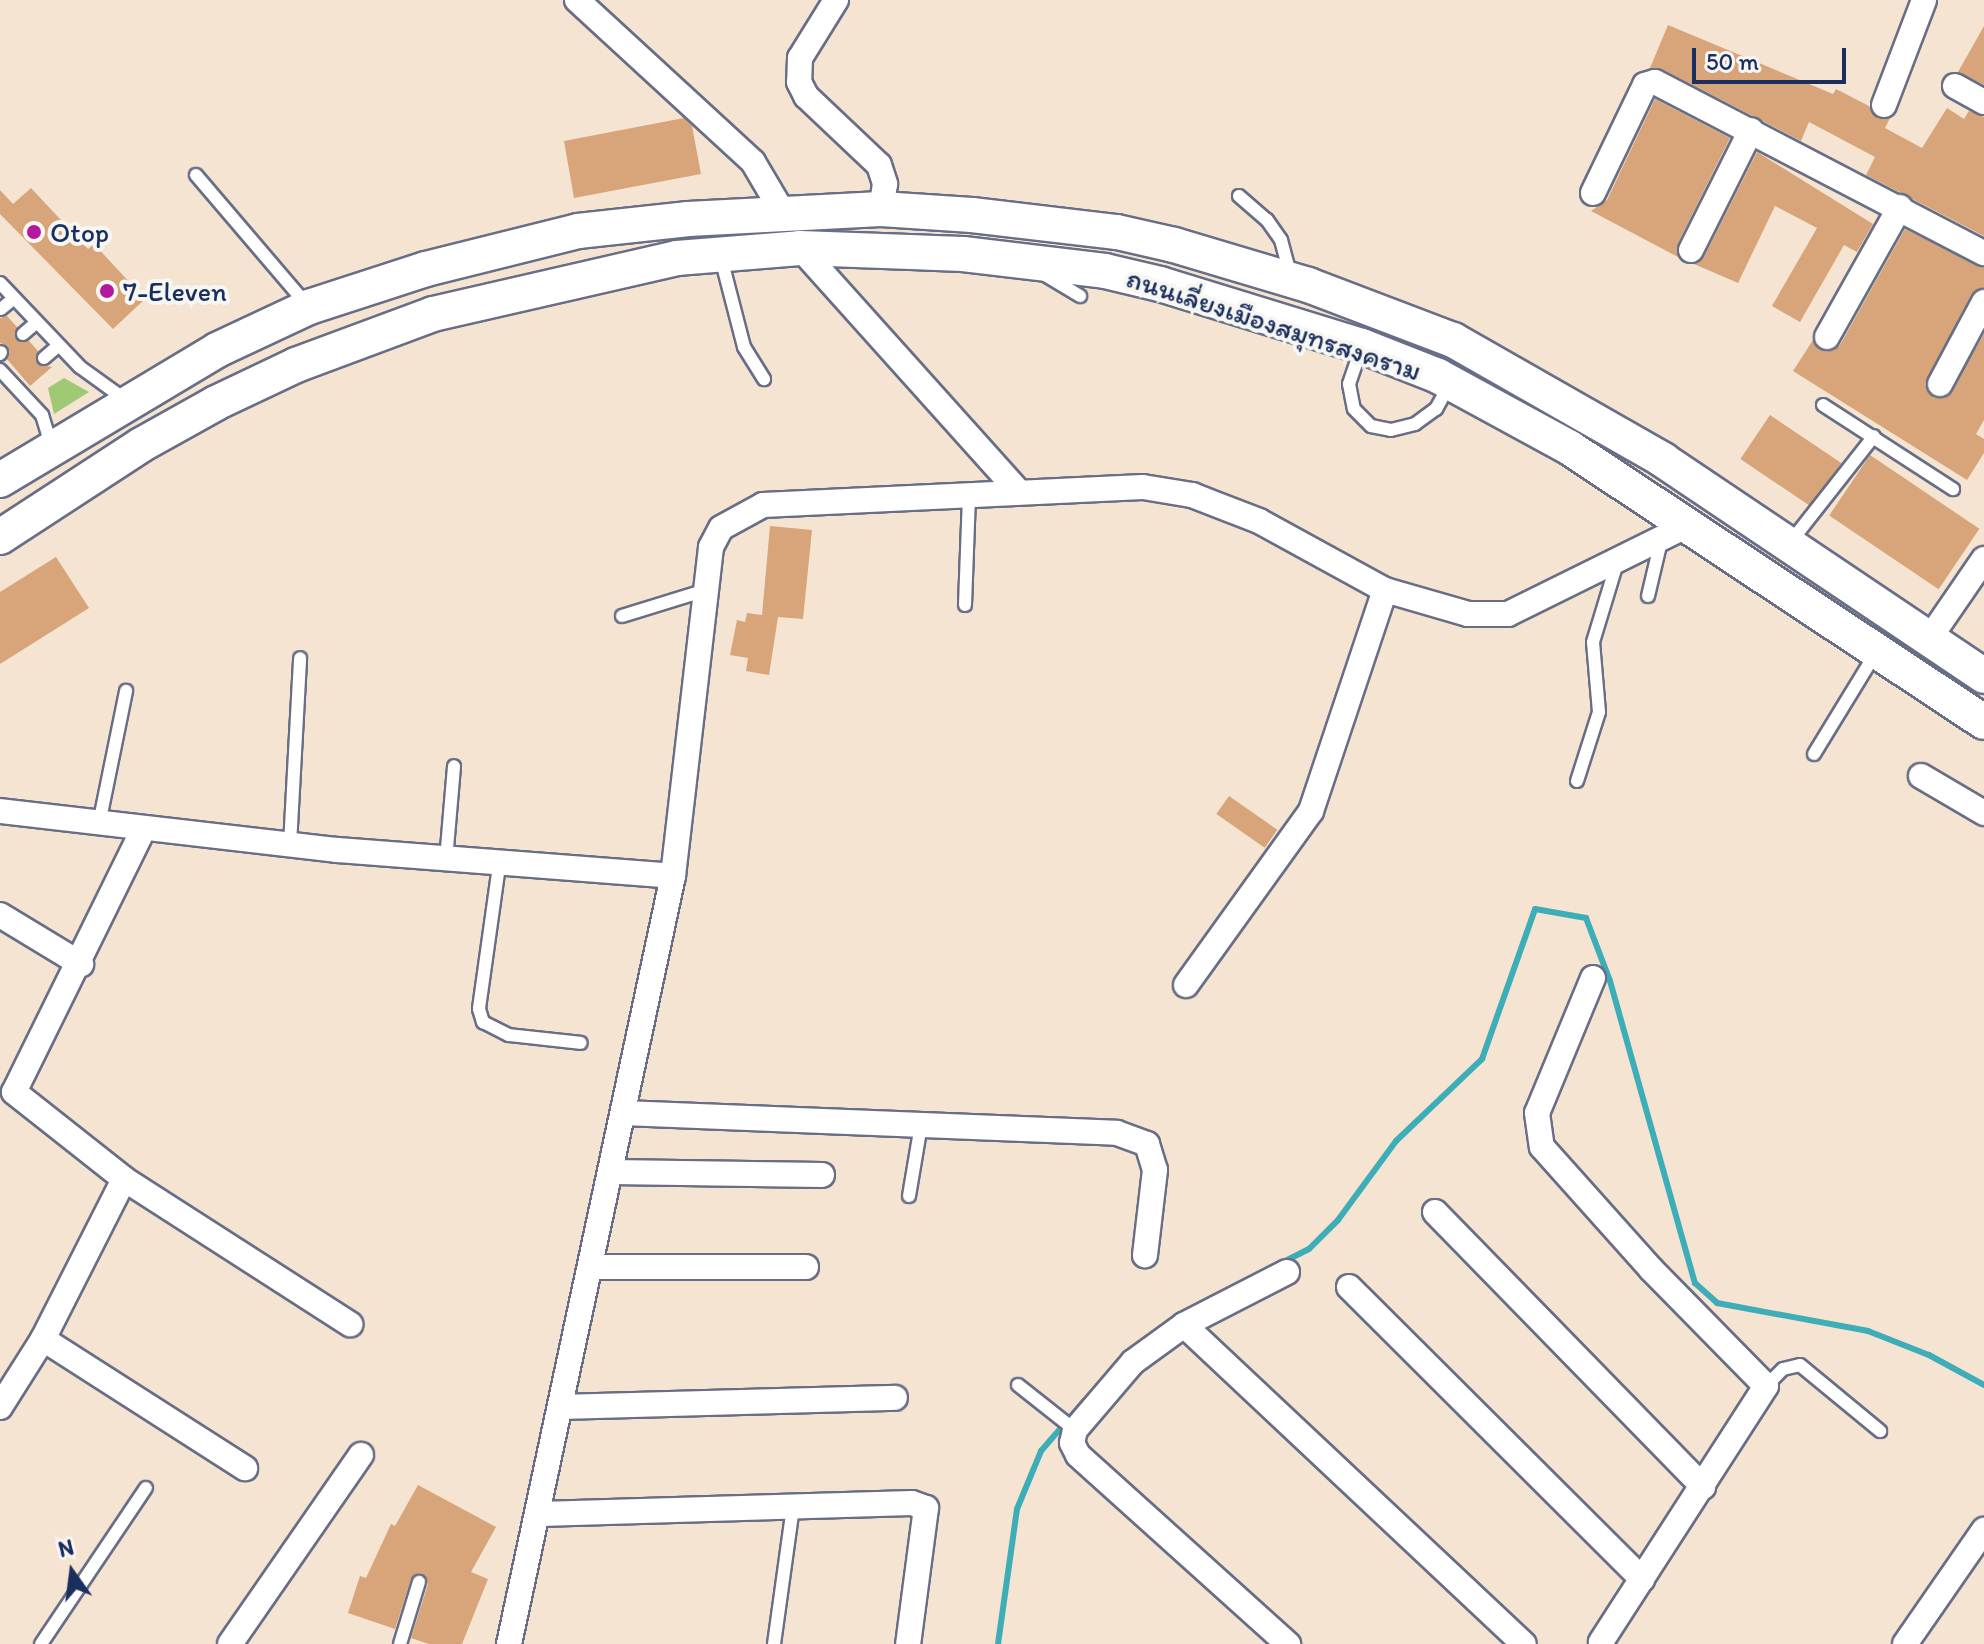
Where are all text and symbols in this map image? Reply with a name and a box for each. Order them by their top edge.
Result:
scale bar [1696,32,1850,82]
text: 50 m [1706,47,1759,76]
place label: Otop [50,215,109,249]
marker: Otop [25,223,43,241]
street label: ถนนเลี่ยงเมืองสมุทรสงคราม [1123,261,1425,387]
place label: 7-Eleven [123,274,227,308]
marker: 7-Eleven [98,282,116,300]
north arrow [32,1532,112,1612]
text: N [56,1533,77,1563]

